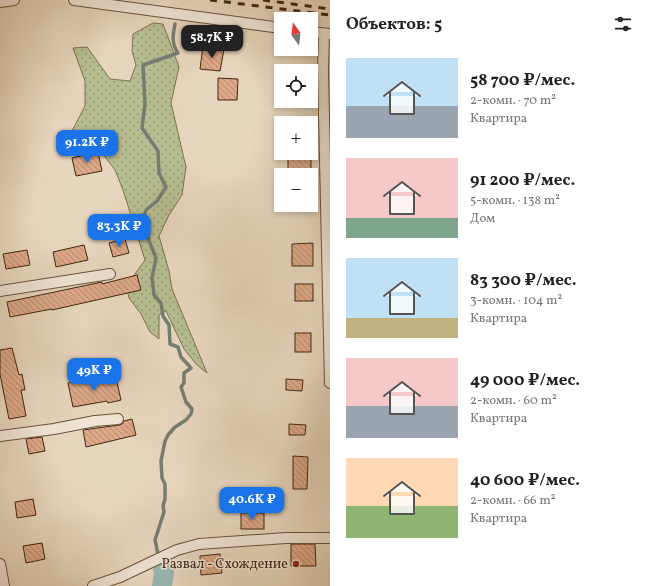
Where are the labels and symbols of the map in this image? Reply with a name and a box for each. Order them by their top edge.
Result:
north arrow [274,12,318,56]
pin: 58.7K ₽ [175,25,249,59]
pin: 91.2K ₽ [50,130,124,164]
pin: 83.3K ₽ [82,214,156,248]
pin: 49K ₽ [66,358,122,392]
pin: 40.6K ₽ [215,487,289,521]
place label: Развал - Схождение [162,555,288,574]
marker: Развал - Схождение [291,559,301,569]

